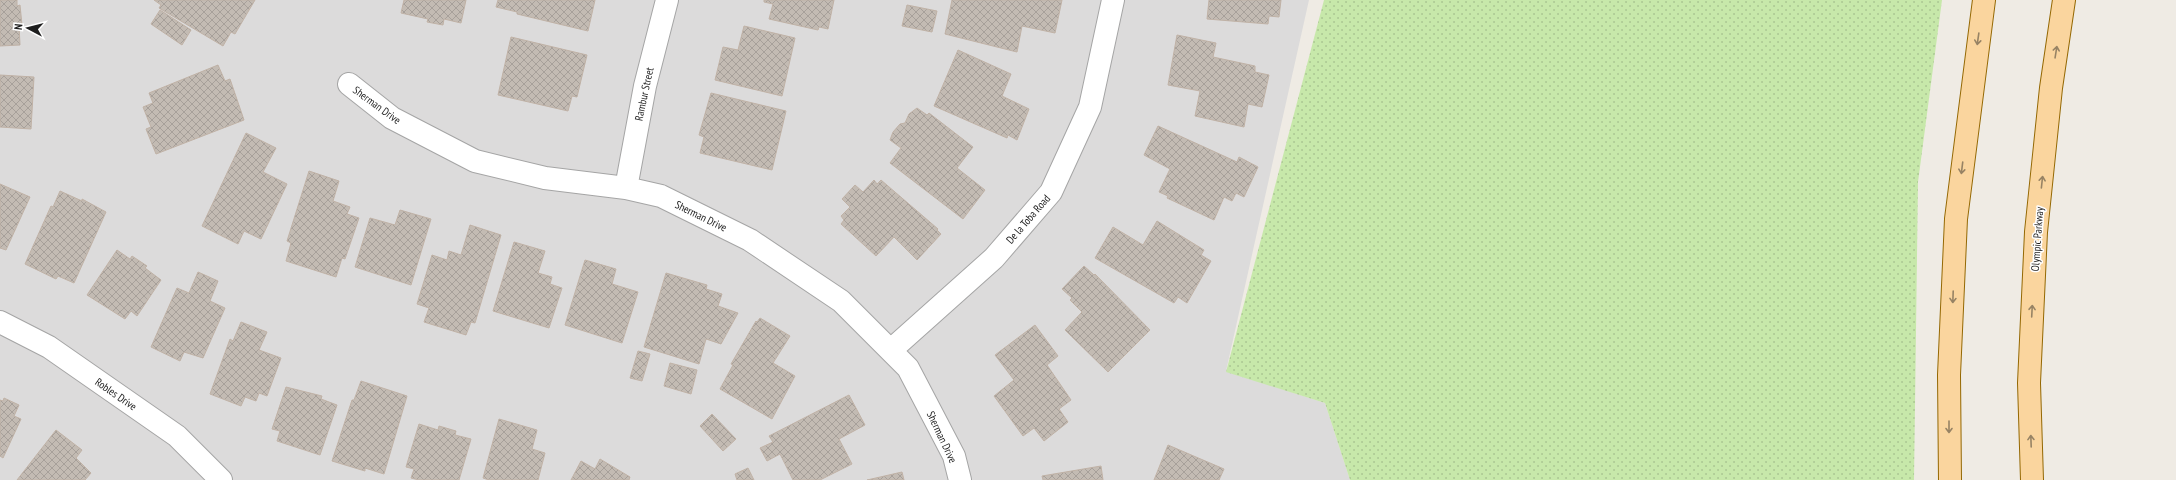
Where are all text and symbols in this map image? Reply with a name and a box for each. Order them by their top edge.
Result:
north arrow [8,8,48,48]
text: N [11,23,25,31]
one-way arrow [1974,32,1982,45]
one-way arrow [2052,46,2060,59]
street label: Rambur Street [631,66,657,122]
street label: Sherman Drive [350,83,404,127]
one-way arrow [1958,161,1966,174]
one-way arrow [2038,175,2045,188]
street label: De la Toba Road [1003,191,1053,246]
street label: Sherman Drive [673,197,730,235]
street label: Olympic Parkway [2028,205,2046,272]
one-way arrow [1949,290,1956,303]
one-way arrow [2029,305,2036,318]
street label: Robles Drive [93,375,140,414]
street label: Sherman Drive [924,409,960,466]
one-way arrow [1945,420,1953,433]
one-way arrow [2027,435,2035,448]

